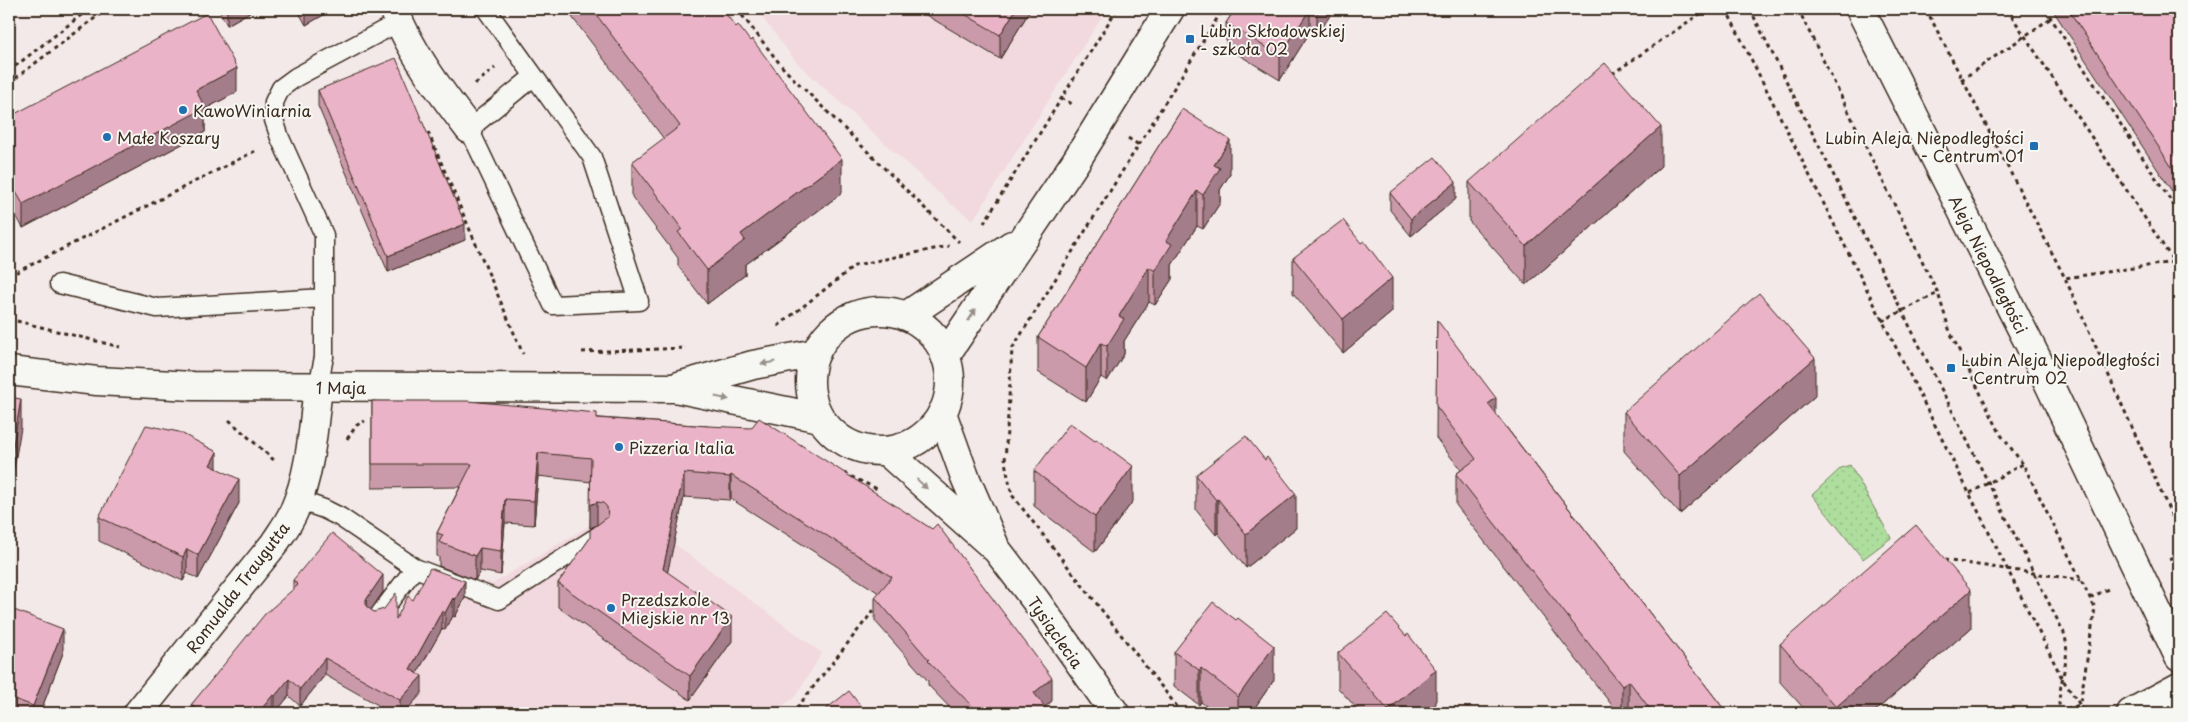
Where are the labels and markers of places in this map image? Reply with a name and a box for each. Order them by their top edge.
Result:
place label: Lubin Skłodowskiej - szkoła 02 [1200,18,1345,60]
marker: Lubin Skłodowskiej - szkoła 02 [1184,33,1196,45]
place label: KawoWiniarnia [193,98,311,122]
marker: KawoWiniarnia [177,104,189,116]
place label: Małe Koszary [117,125,220,149]
place label: Lubin Aleja Niepodległości - Centrum 01 [1825,125,2024,167]
marker: Małe Koszary [101,131,113,143]
marker: Lubin Aleja Niepodległości - Centrum 01 [2028,140,2040,152]
place label: Lubin Aleja Niepodległości - Centrum 02 [1961,347,2160,389]
marker: Lubin Aleja Niepodległości - Centrum 02 [1945,362,1957,374]
place label: Pizzeria Italia [629,435,735,459]
marker: Pizzeria Italia [613,441,625,453]
place label: Przedszkole Miejskie nr 13 [621,587,730,629]
marker: Przedszkole Miejskie nr 13 [605,602,617,614]

